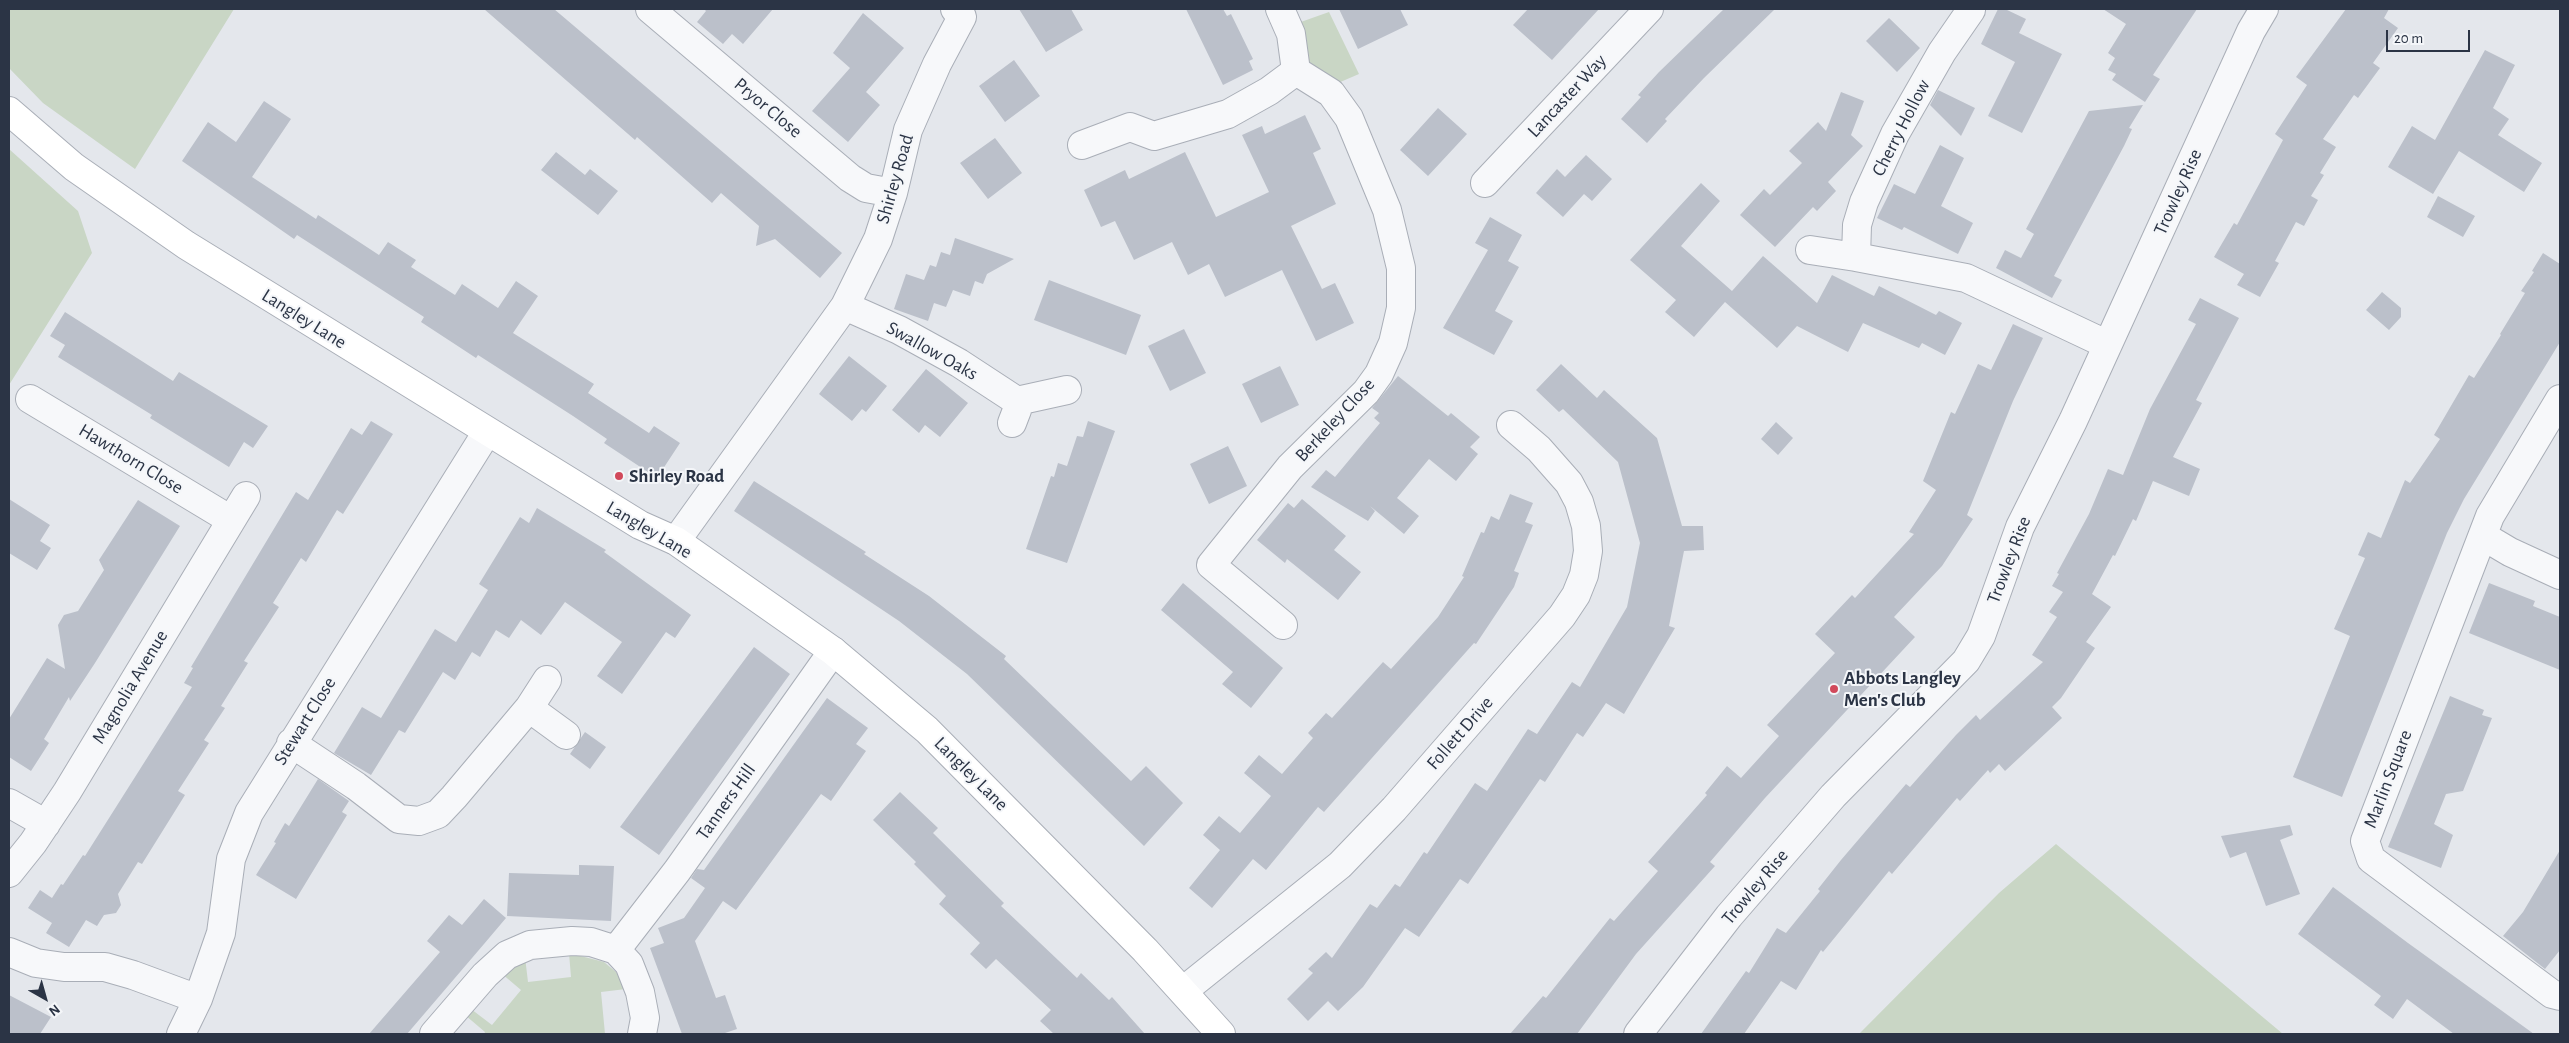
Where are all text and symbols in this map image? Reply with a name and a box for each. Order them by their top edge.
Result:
scale bar [2389,20,2473,52]
text: 20 m [2394,31,2423,46]
street label: Lancaster Way [1523,50,1611,142]
street label: Pryor Close [729,73,807,143]
street label: Cherry Hollow [1867,76,1935,180]
street label: Shirley Road [871,132,919,226]
street label: Trowley Rise [2149,145,2207,239]
street label: Langley Lane [258,284,350,354]
street label: Swallow Oaks [882,317,982,385]
street label: Berkeley Close [1290,373,1380,467]
street label: Hawthorn Close [75,419,187,499]
place label: Shirley Road [629,465,724,487]
marker: Shirley Road [613,470,625,482]
street label: Langley Lane [602,496,696,564]
street label: Trowley Rise [1982,513,2036,607]
street label: Magnolia Avenue [87,626,173,748]
place label: Abbots Langley Men's Club [1844,667,1961,711]
street label: Stewart Close [269,673,341,769]
marker: Abbots Langley Men's Club [1828,683,1840,695]
street label: Follett Drive [1422,692,1498,774]
street label: Marlin Square [2359,727,2417,831]
street label: Langley Lane [929,732,1013,816]
street label: Tanners Hill [691,759,761,845]
street label: Trowley Rise [1717,845,1793,929]
north arrow [20,973,70,1023]
text: N [46,1001,62,1018]

